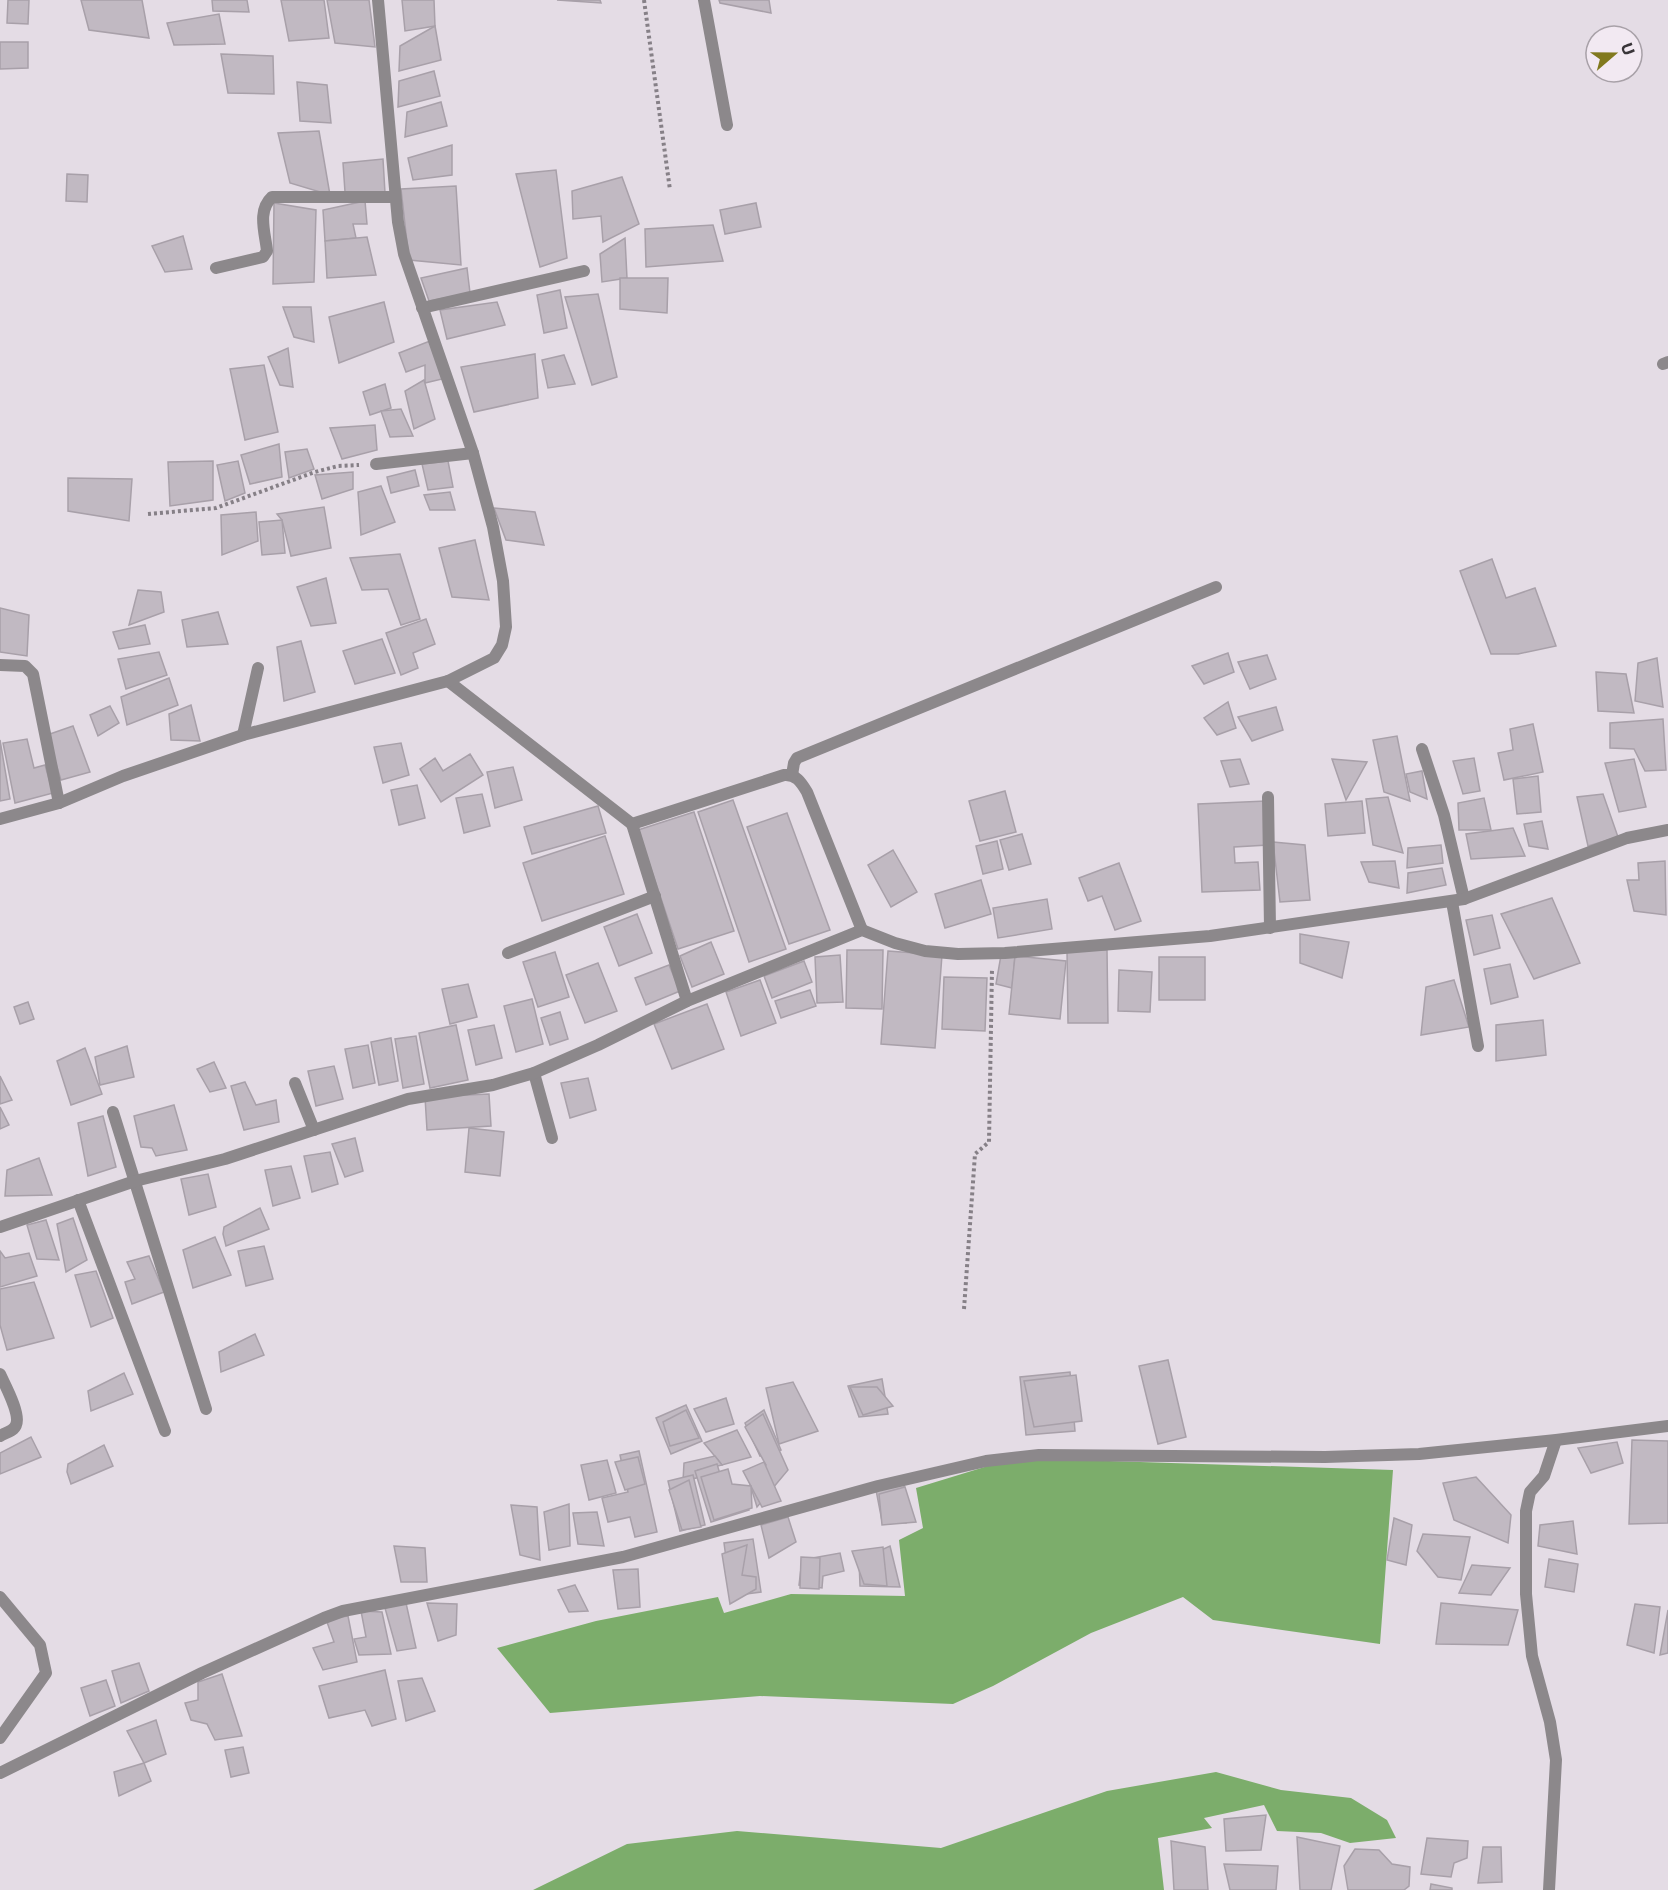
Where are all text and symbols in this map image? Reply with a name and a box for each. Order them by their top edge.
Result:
north arrow [1584,24,1644,84]
text: U [1618,40,1639,57]

